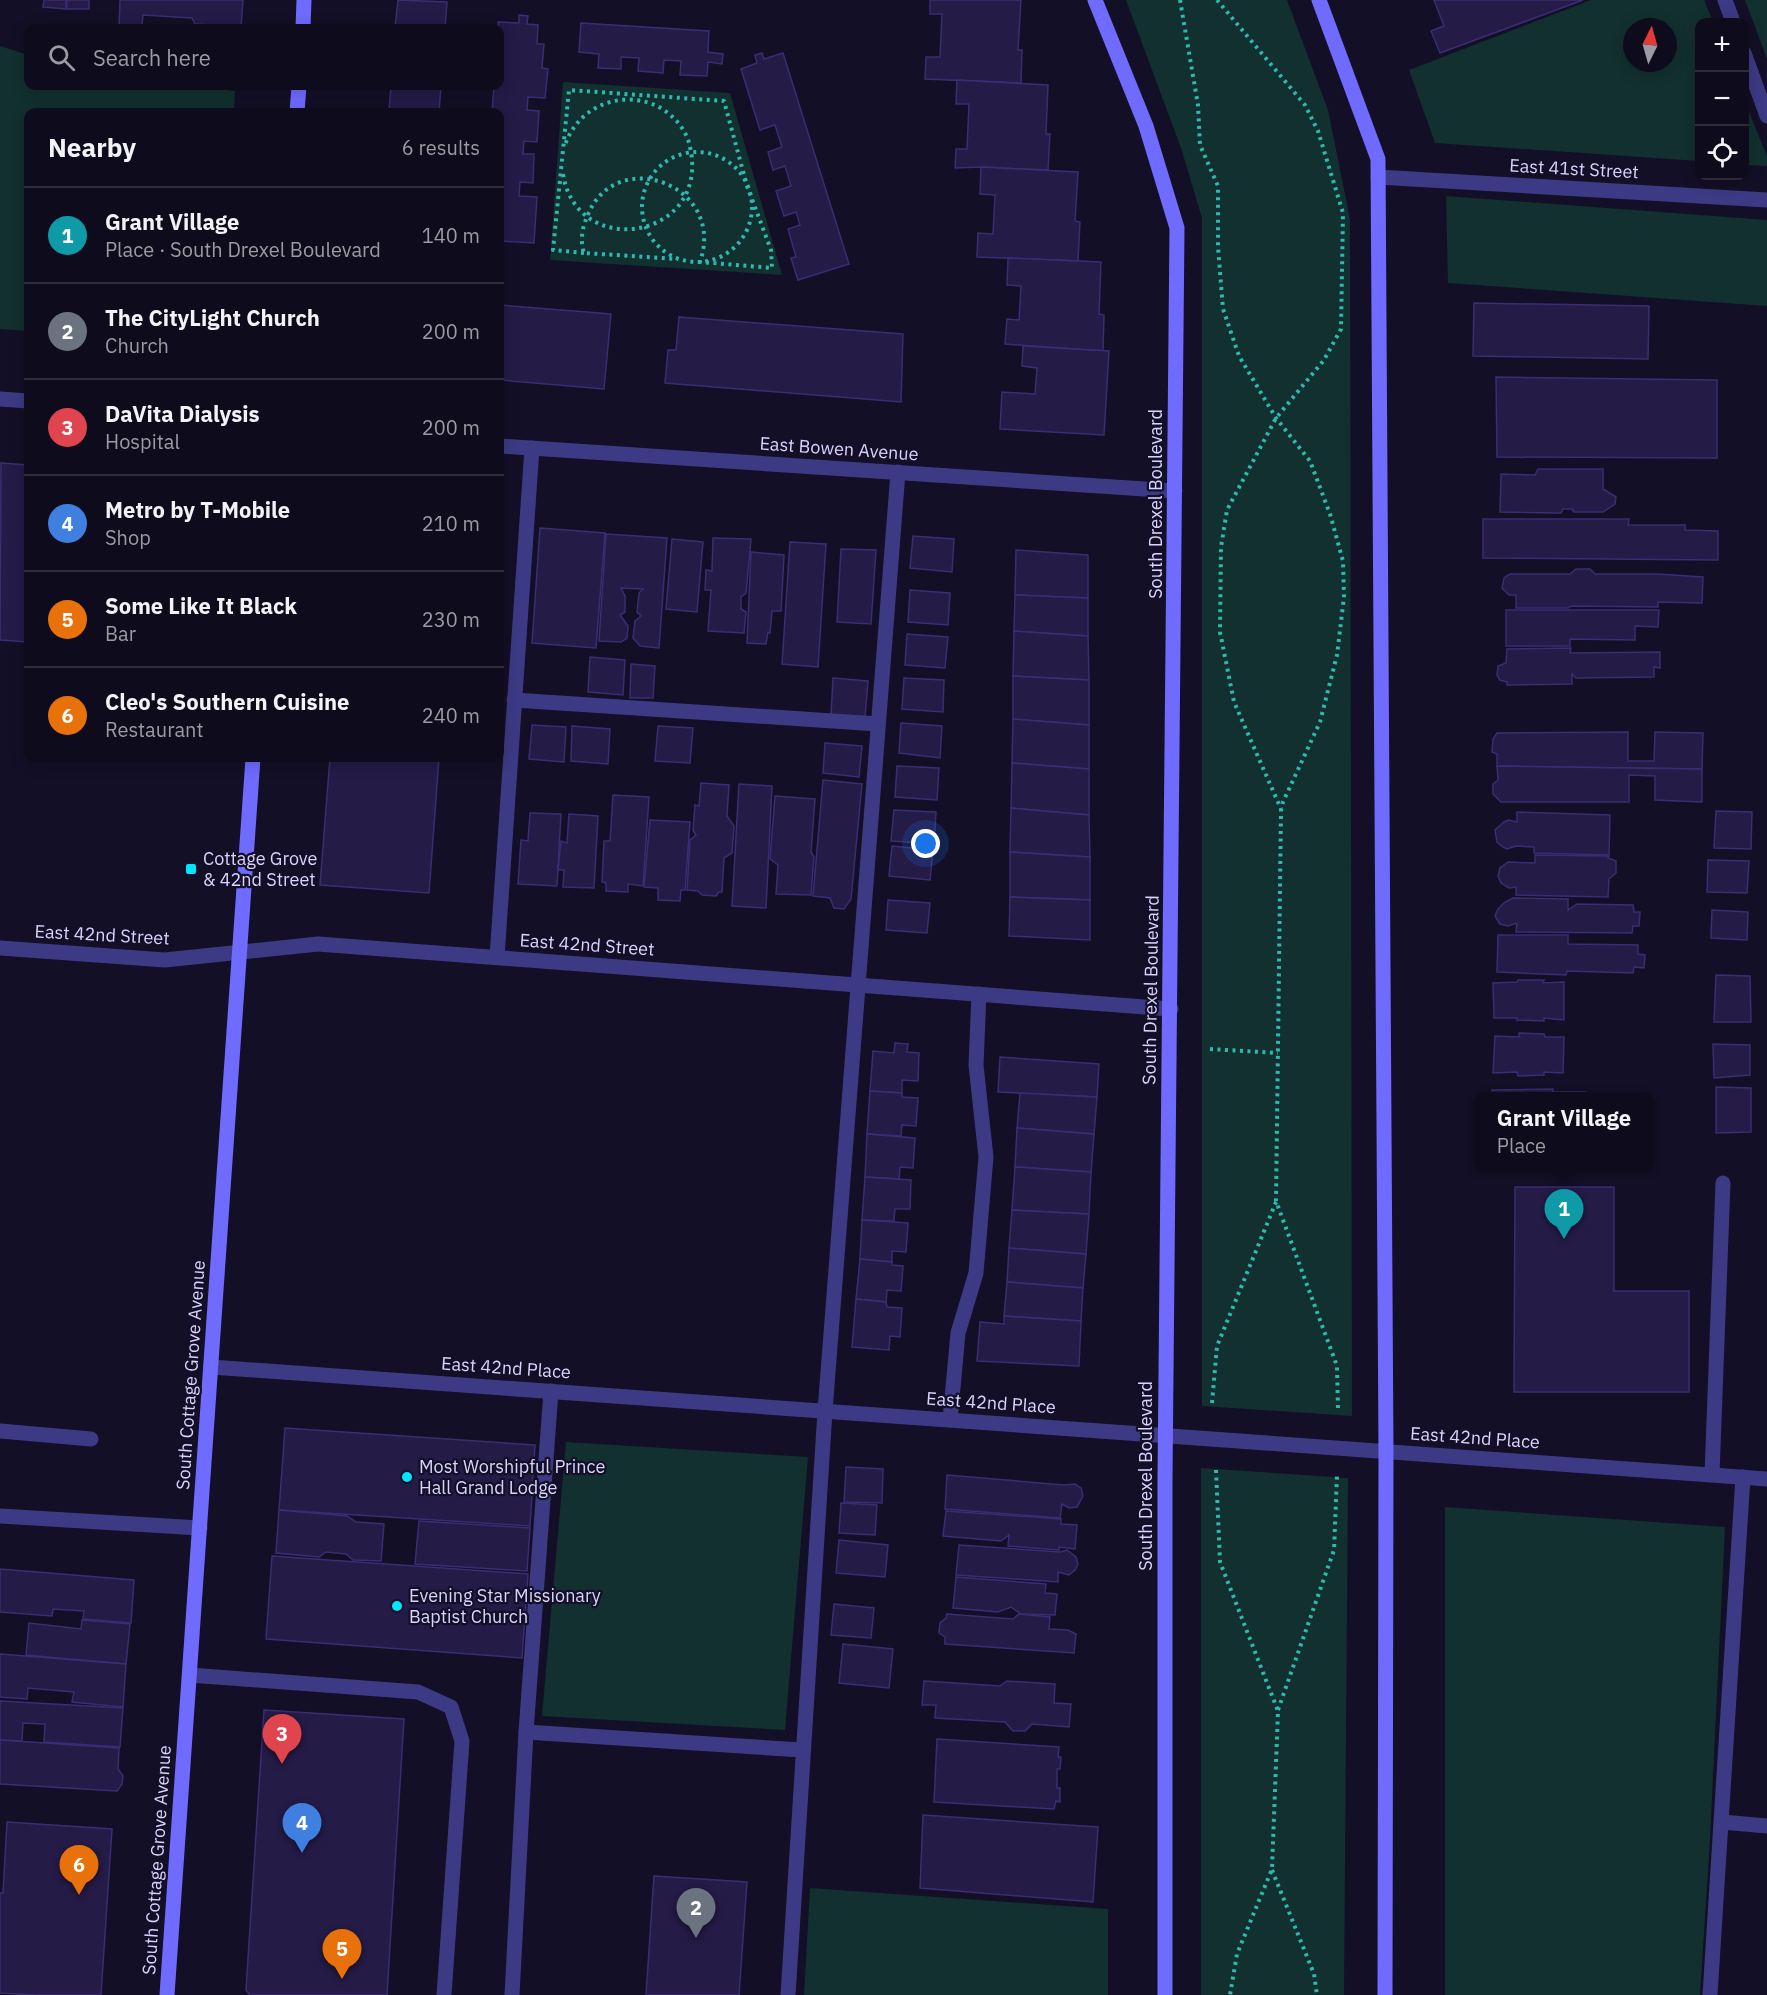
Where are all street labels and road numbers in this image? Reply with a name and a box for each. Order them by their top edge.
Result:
street label: East 41st Street [1509,154,1639,183]
street label: South Drexel Boulevard [1144,409,1167,599]
street label: East Bowen Avenue [759,431,919,466]
street label: South Drexel Boulevard [1137,895,1164,1085]
street label: East 42nd Street [34,919,170,950]
street label: East 42nd Street [519,928,655,961]
street label: South Cottage Grove Avenue [171,1259,210,1491]
street label: East 42nd Place [440,1351,572,1384]
street label: South Drexel Boulevard [1134,1381,1157,1571]
street label: East 42nd Place [925,1386,1057,1419]
street label: East 42nd Place [1409,1421,1541,1454]
street label: South Cottage Grove Avenue [137,1744,176,1976]

